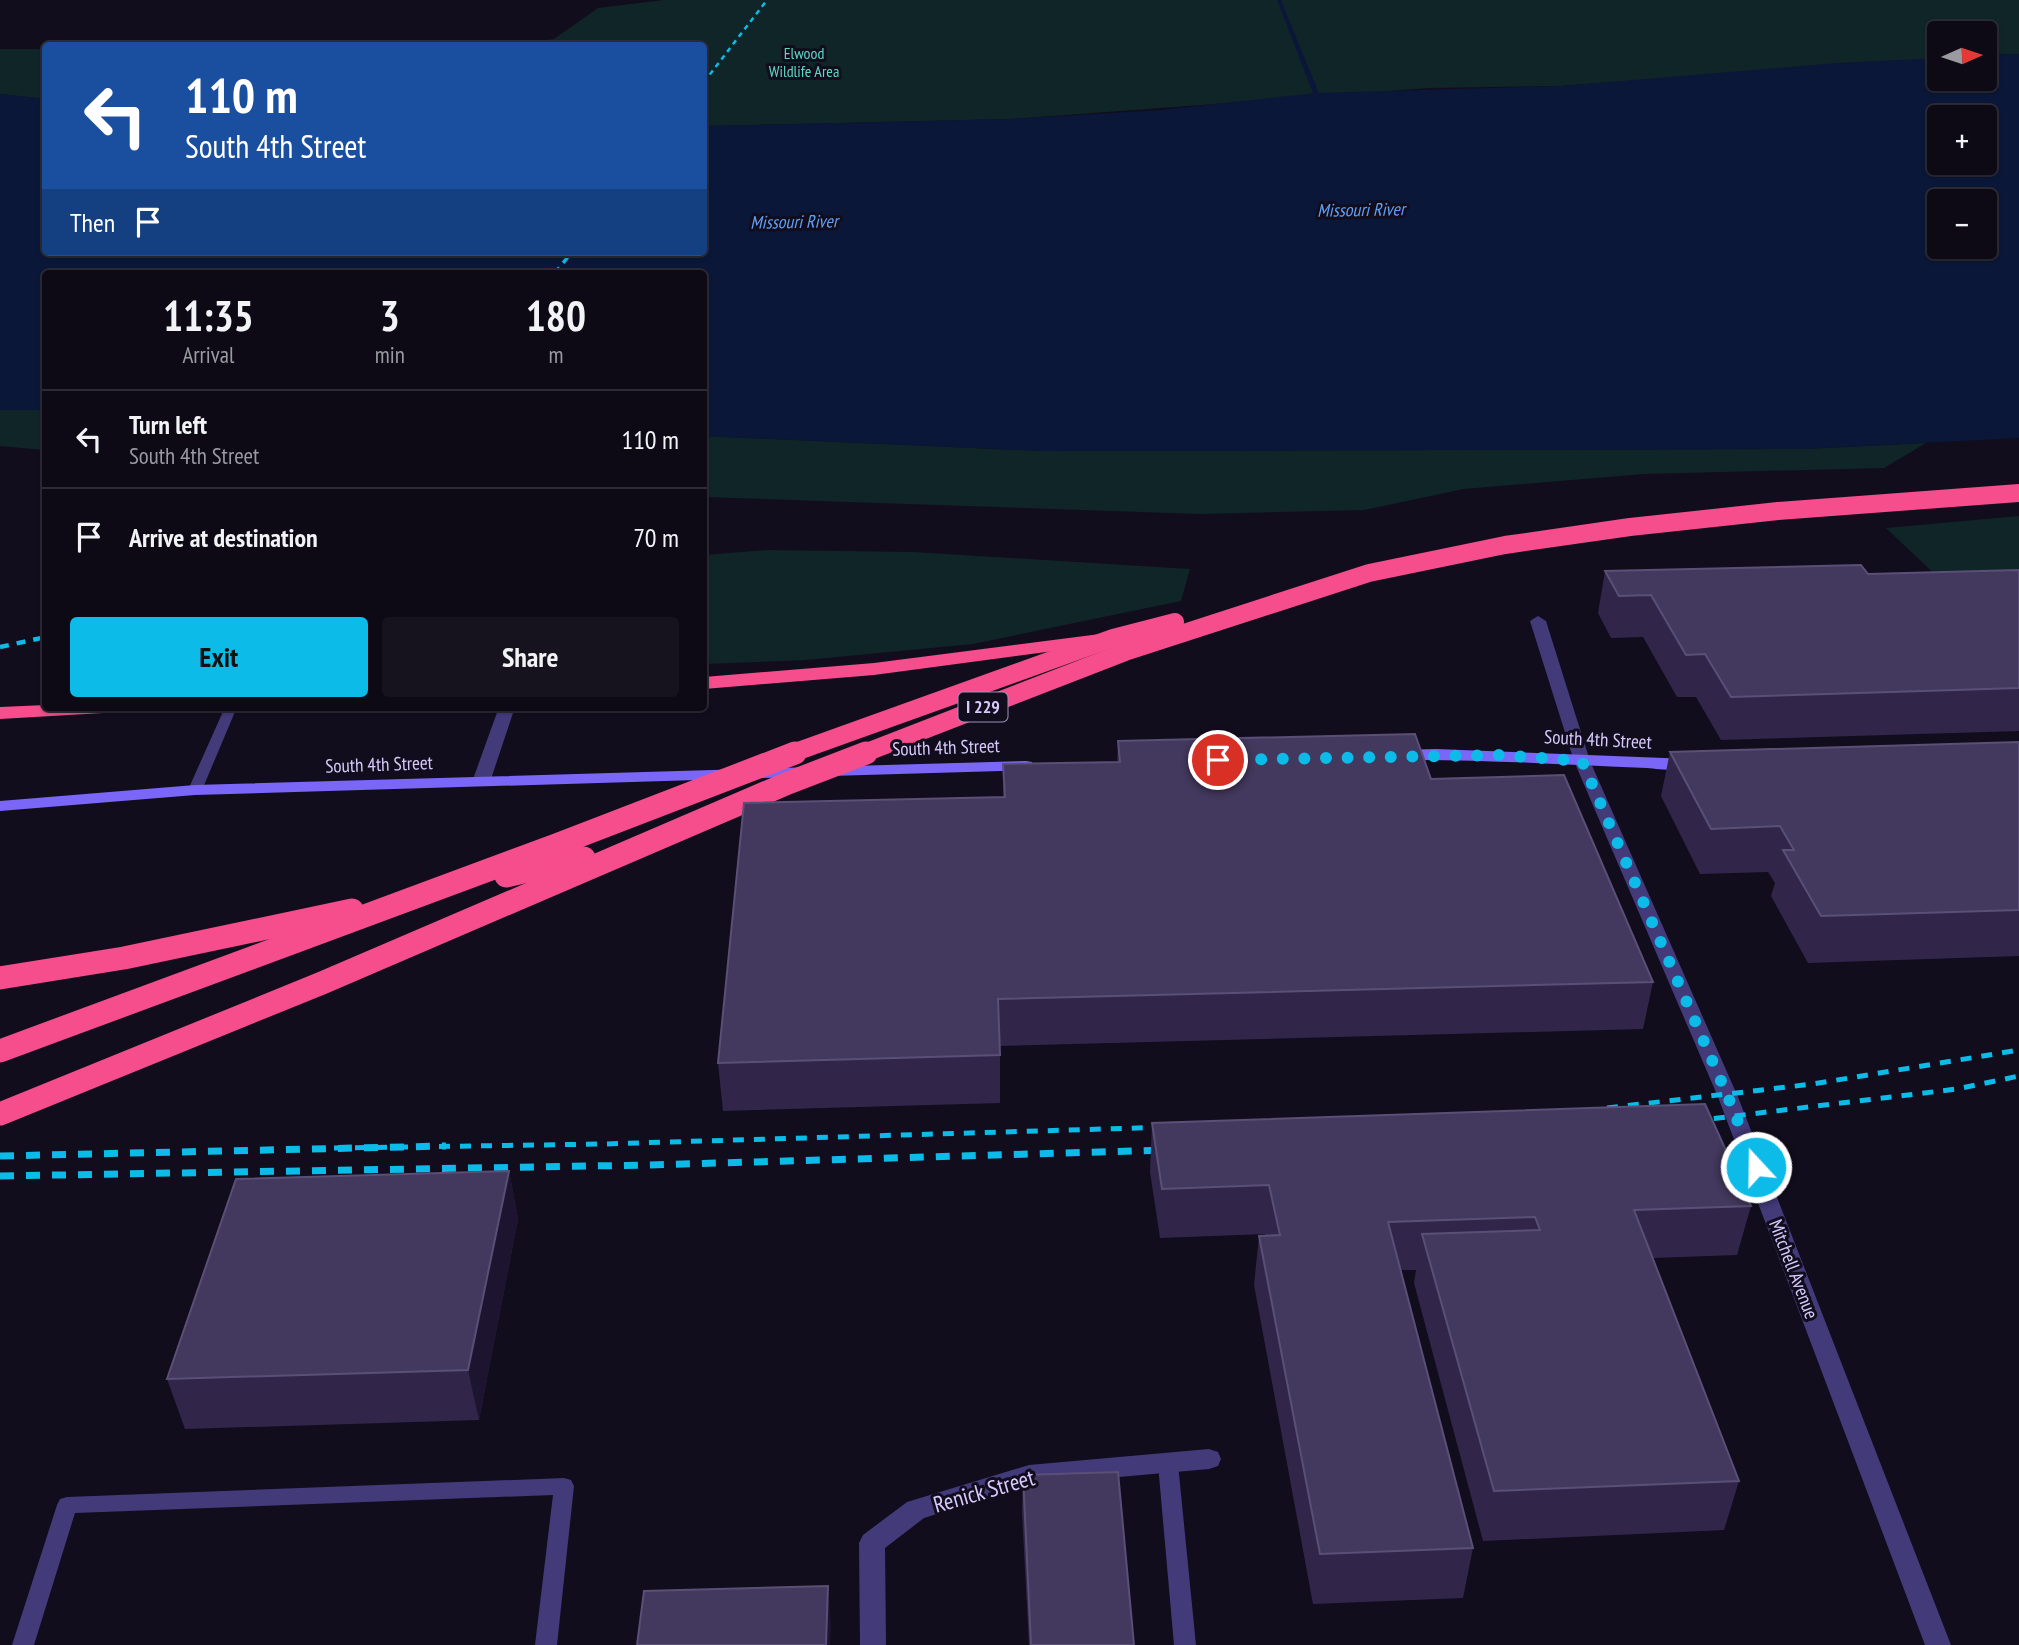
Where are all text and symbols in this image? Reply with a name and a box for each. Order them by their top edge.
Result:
north arrow [1927,21,1997,91]
map controls [1927,21,1997,259]
park label: Elwood Wildlife Area [769,43,839,81]
text: 110 m [185,63,298,127]
icon: left [70,70,161,161]
button: + [1927,105,1997,175]
text: South 4th Street [185,125,366,167]
button: − [1927,189,1997,259]
water label: Missouri River [1317,197,1408,222]
icon: arrive [129,203,167,241]
text: Then [70,206,115,239]
water label: Missouri River [750,209,841,234]
text: 11:35 [163,288,254,343]
text: 3 [380,288,400,343]
text: 180 [526,288,586,343]
text: Arrival [182,340,234,369]
text: min [375,340,405,369]
text: m [548,340,563,369]
text: Turn left [129,408,207,441]
icon: left [70,420,108,458]
text: 110 m [621,423,679,456]
text: South 4th Street [129,441,259,470]
icon: arrive [70,518,108,556]
text: Arrive at destination [129,521,318,554]
text: 70 m [633,521,679,554]
button: Exit [70,617,368,697]
button: Share [382,617,679,697]
road number: I 229 [958,692,1007,722]
street label: South 4th Street [1544,724,1653,754]
pin [1188,730,1248,790]
street label: South 4th Street [892,733,1001,761]
icon: arrive [1199,741,1237,779]
street label: South 4th Street [325,750,434,778]
position arrow [1719,1130,1793,1204]
street label: Mitchell Avenue [1764,1216,1824,1322]
street label: Renick Street [930,1462,1038,1519]

